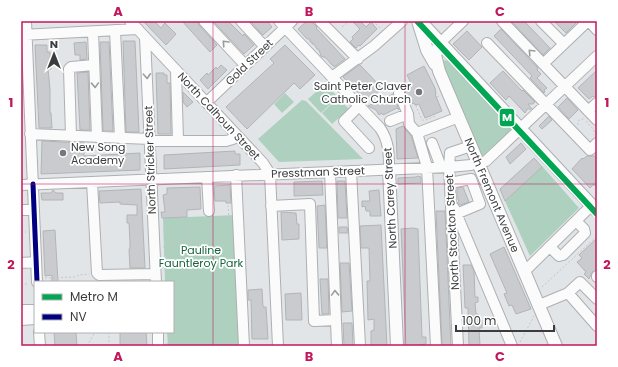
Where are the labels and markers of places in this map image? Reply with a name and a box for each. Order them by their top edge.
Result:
place label: Saint Peter Claver Catholic Church [314,78,411,107]
marker: Saint Peter Claver Catholic Church [414,87,424,97]
place label: New Song Academy [71,139,125,168]
marker: New Song Academy [58,148,68,158]

